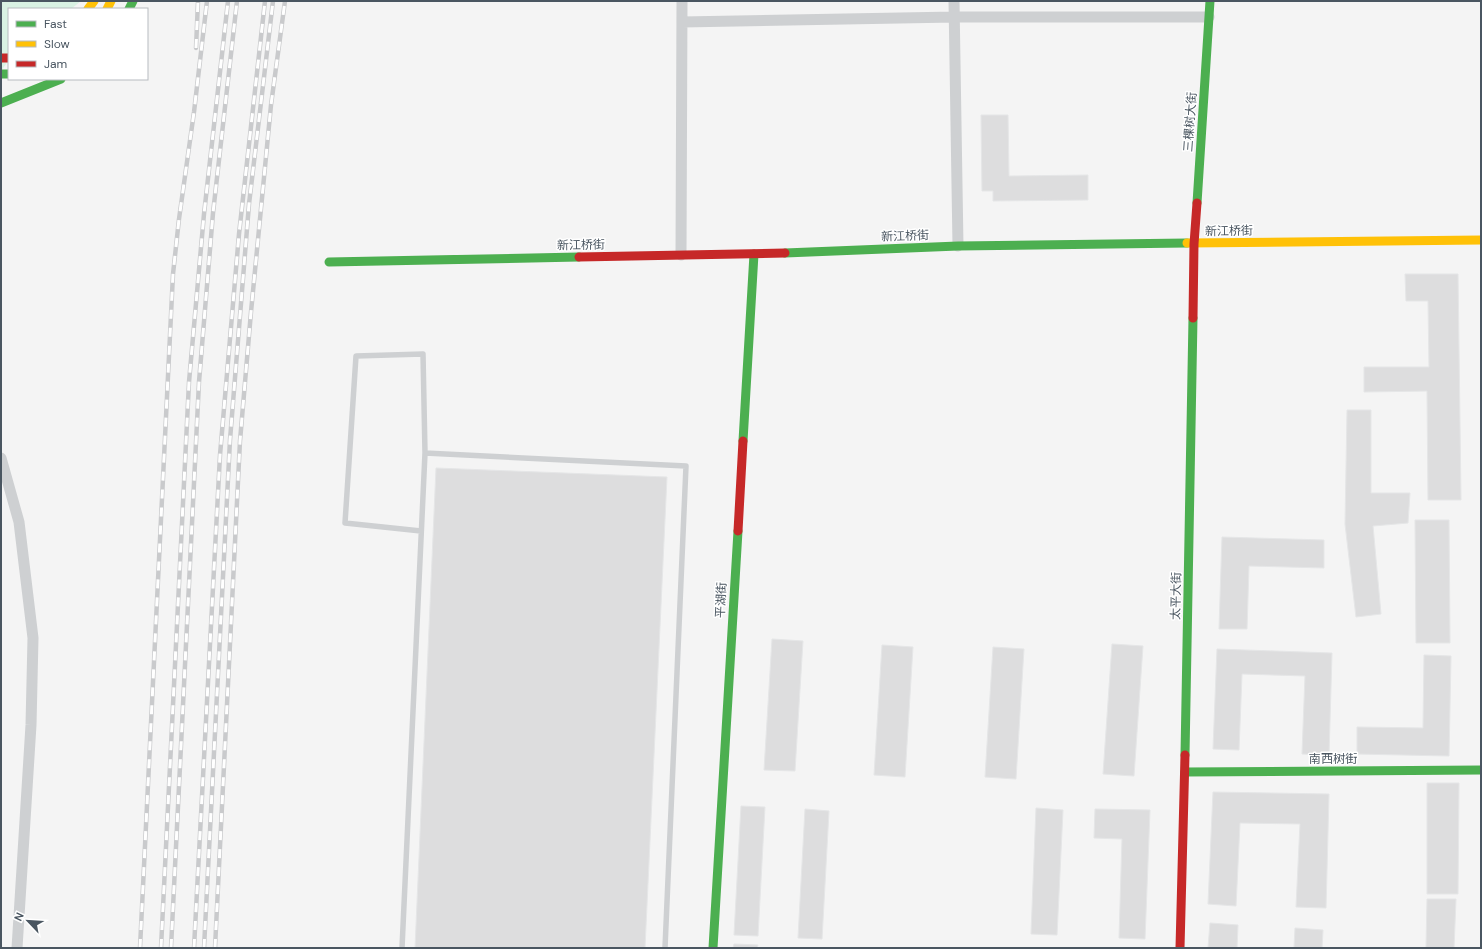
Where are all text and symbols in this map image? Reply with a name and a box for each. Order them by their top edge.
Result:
legend [8,8,148,80]
text: Fast [44,16,67,32]
text: Slow [44,36,70,52]
text: Jam [44,56,67,72]
street label: 三棵树大街 [1180,92,1200,152]
street label: 新江桥街 [1205,223,1253,239]
street label: 新江桥街 [881,227,929,245]
street label: 新江桥街 [557,237,605,253]
street label: 太平大街 [1168,572,1184,620]
street label: 平湖街 [712,582,730,618]
street label: 南西树街 [1309,751,1357,767]
north arrow [8,901,48,941]
text: N [11,910,27,923]

